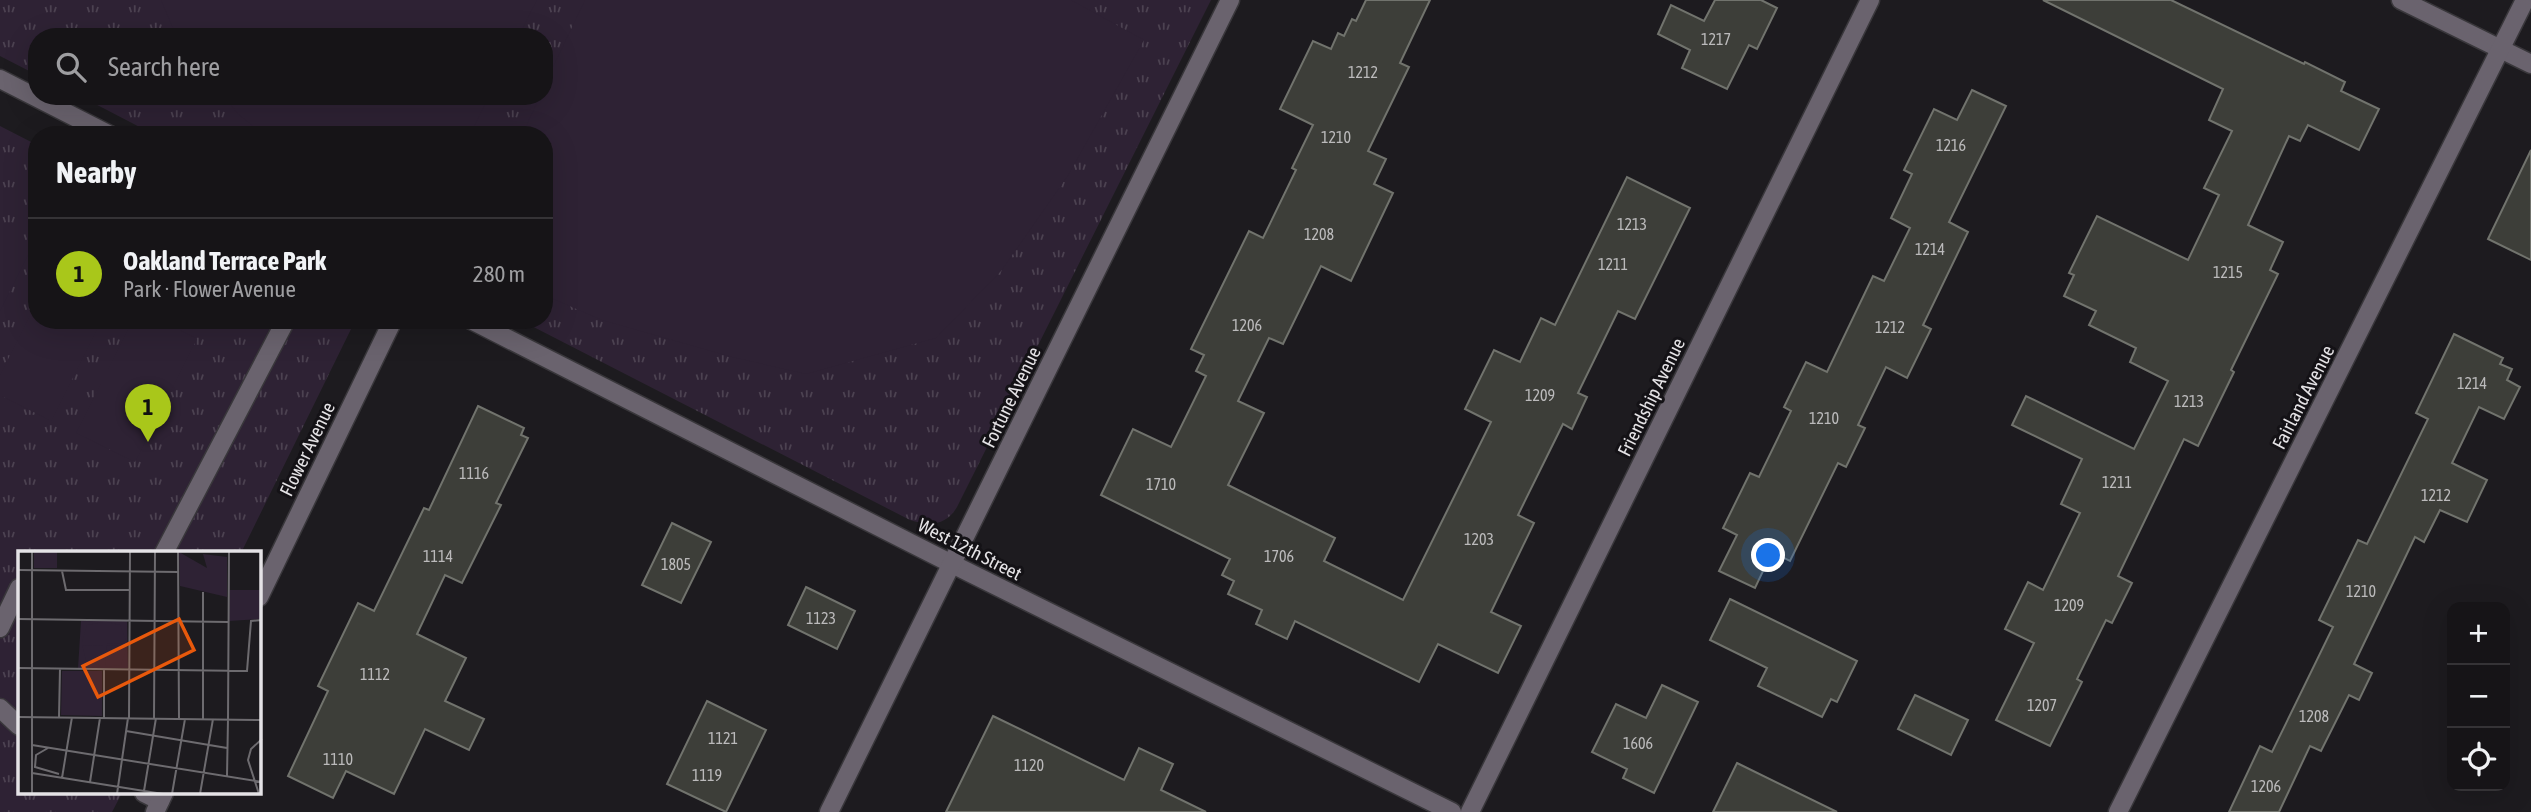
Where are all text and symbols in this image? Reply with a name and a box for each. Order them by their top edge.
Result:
search box [28,28,553,105]
house number: 1217 [1701,30,1731,48]
icon: search [52,48,90,86]
text: Search here [108,52,220,82]
house number: 1212 [1348,63,1378,81]
house number: 1210 [1321,128,1351,146]
house number: 1216 [1936,136,1966,154]
text: Nearby [56,155,136,189]
house number: 1213 [1617,215,1647,233]
house number: 1208 [1304,225,1334,243]
house number: 1214 [1915,240,1945,258]
text: Oakland Terrace Park [123,246,326,276]
house number: 1211 [1598,255,1628,273]
text: 1 [74,261,84,287]
text: 280 m [473,261,525,287]
house number: 1215 [2213,263,2243,281]
text: Park · Flower Avenue [123,276,296,302]
house number: 1206 [1232,316,1262,334]
house number: 1212 [1875,318,1905,336]
street label: Friendship Avenue [1613,334,1689,460]
street label: Fairland Avenue [2267,341,2339,453]
street label: Fortune Avenue [977,343,1045,451]
house number: 1214 [2457,374,2487,392]
pin: 1 [125,384,171,442]
house number: 1209 [1525,386,1555,404]
house number: 1213 [2174,392,2204,410]
street label: Flower Avenue [275,398,339,500]
house number: 1210 [1809,409,1839,427]
house number: 1116 [459,464,489,482]
house number: 1211 [2102,473,2132,491]
house number: 1710 [1146,475,1176,493]
house number: 1212 [2421,486,2451,504]
street label: West 12th Street [914,513,1026,585]
house number: 1203 [1464,530,1494,548]
your location [1751,538,1785,572]
house number: 1114 [423,547,453,565]
house number: 1706 [1264,547,1294,565]
inset map [18,551,261,794]
house number: 1805 [661,555,691,573]
house number: 1210 [2346,582,2376,600]
house number: 1209 [2054,596,2084,614]
map controls [2447,602,2510,791]
button: + [2447,602,2510,665]
house number: 1123 [806,609,836,627]
house number: 1112 [360,665,390,683]
button: − [2447,665,2510,728]
house number: 1207 [2027,696,2057,714]
house number: 1208 [2299,707,2329,725]
button: locate [2447,728,2510,791]
house number: 1121 [708,729,738,747]
house number: 1606 [1623,734,1653,752]
house number: 1110 [323,750,353,768]
house number: 1120 [1014,756,1044,774]
house number: 1119 [692,766,722,784]
house number: 1206 [2251,777,2281,795]

